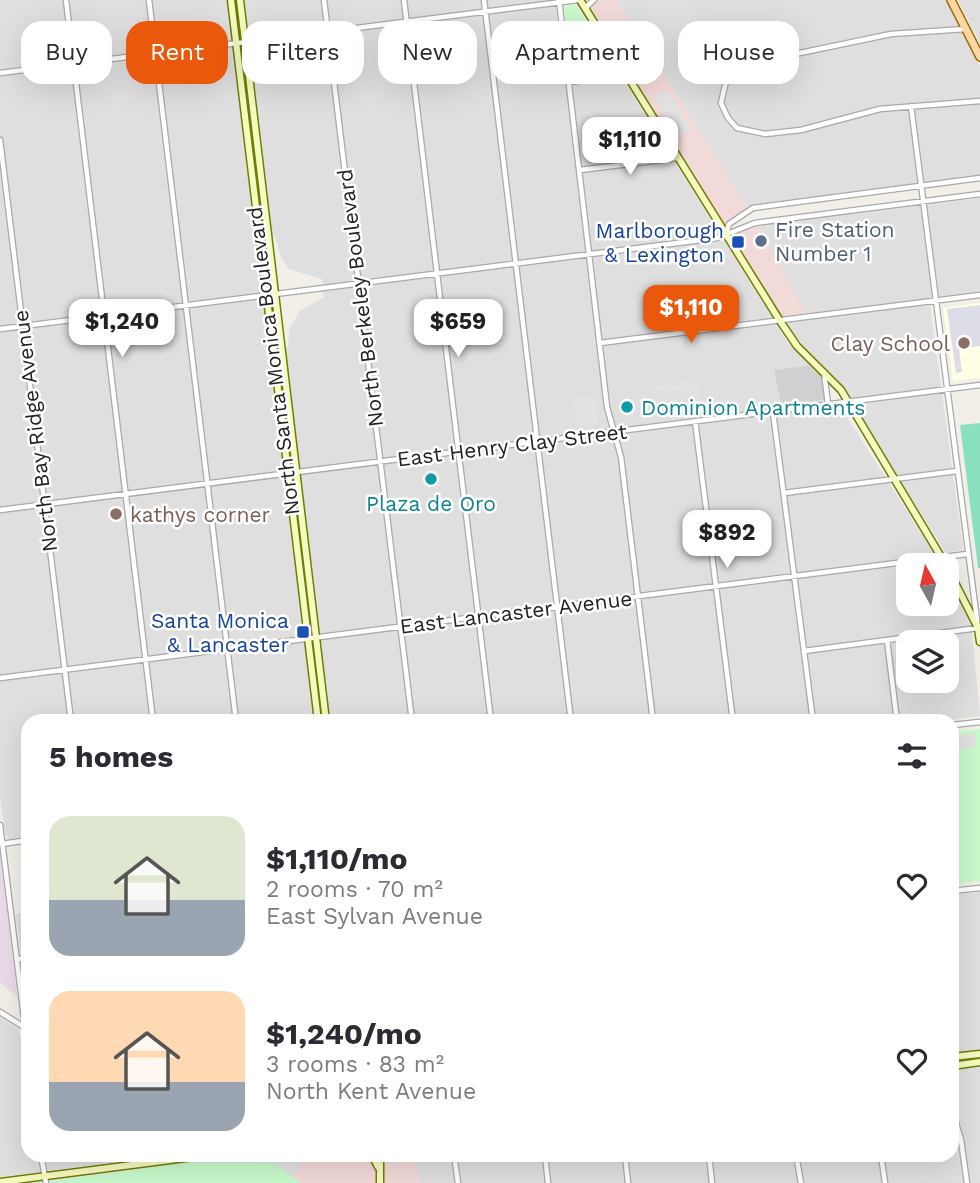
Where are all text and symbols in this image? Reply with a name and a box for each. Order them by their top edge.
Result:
chip: Buy [21,21,112,84]
chip: Rent [126,21,228,84]
chip: Filters [242,21,364,84]
chip: New [378,21,477,84]
chip: Apartment [491,21,664,84]
chip: House [678,21,799,84]
pin: $1,110 [573,118,687,177]
text: $1,110 [598,126,662,153]
street label: North Berkeley Boulevard [332,168,388,428]
street label: North Santa Monica Boulevard [242,205,304,517]
place label: Fire Station Number 1 [775,217,895,266]
place label: Marlborough & Lexington [596,218,724,267]
marker: Fire Station Number 1 [753,233,769,249]
marker: Marlborough & Lexington [730,234,746,250]
pin: $1,110 [634,286,748,345]
text: $1,110 [659,294,723,321]
pin: $1,240 [65,300,179,359]
pin: $659 [417,300,499,359]
text: $1,240 [85,308,159,335]
text: $659 [430,308,486,335]
street label: North Bay Ridge Avenue [8,309,62,553]
place label: Clay School [831,331,951,356]
marker: Clay School [956,335,972,351]
place label: Dominion Apartments [641,395,865,420]
marker: Dominion Apartments [619,399,635,415]
street label: East Henry Clay Street [396,418,629,472]
marker: Plaza de Oro [423,471,439,487]
place label: Plaza de Oro [366,491,496,516]
place label: kathys corner [130,502,271,527]
marker: kathys corner [108,506,124,522]
pin: $892 [686,510,768,570]
text: $892 [698,519,756,546]
north arrow [896,553,959,616]
map controls [896,553,959,693]
street label: East Lancaster Avenue [398,585,634,639]
place label: Santa Monica & Lancaster [151,608,289,657]
marker: Santa Monica & Lancaster [295,624,311,640]
button: layers [896,630,959,693]
icon: filters [893,737,931,775]
text: 5 homes [49,739,173,774]
text: $1,110/mo [266,841,408,876]
icon: home [105,844,189,928]
icon: heart [893,867,931,905]
text: 2 rooms · 70 m² [266,876,443,903]
text: East Sylvan Avenue [266,903,483,930]
text: $1,240/mo [266,1016,422,1051]
icon: home [105,1019,189,1103]
icon: heart [893,1042,931,1080]
text: 3 rooms · 83 m² [266,1051,444,1078]
text: North Kent Avenue [266,1078,476,1105]

